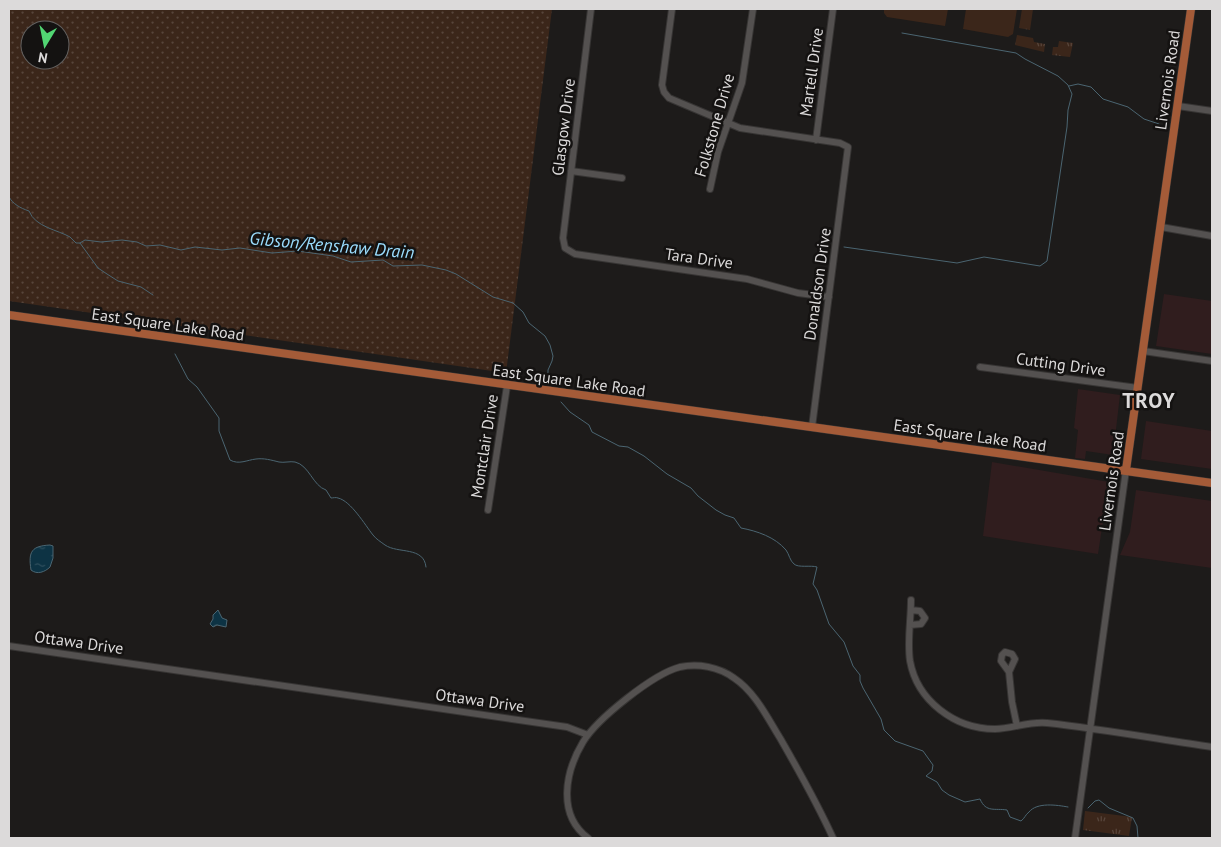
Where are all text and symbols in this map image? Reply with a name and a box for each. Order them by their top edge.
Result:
north arrow [20,20,70,70]
street label: Martell Drive [795,26,827,118]
street label: Livernois Road [1150,29,1184,131]
text: N [37,48,49,67]
street label: Folkstone Drive [690,71,738,179]
street label: Glasgow Drive [547,77,579,177]
water label: Gibson/Renshaw Drain [249,226,415,264]
street label: Donaldson Drive [799,227,835,341]
street label: Tara Drive [664,243,734,273]
street label: East Square Lake Road [90,303,246,345]
street label: Cutting Drive [1015,348,1107,380]
street label: East Square Lake Road [491,359,647,401]
district label: TROY [1122,387,1176,414]
street label: Montclair Drive [466,393,502,499]
street label: East Square Lake Road [892,414,1048,456]
street label: Livernois Road [1094,430,1128,532]
street label: Ottawa Drive [33,626,125,658]
street label: Ottawa Drive [434,684,526,716]

